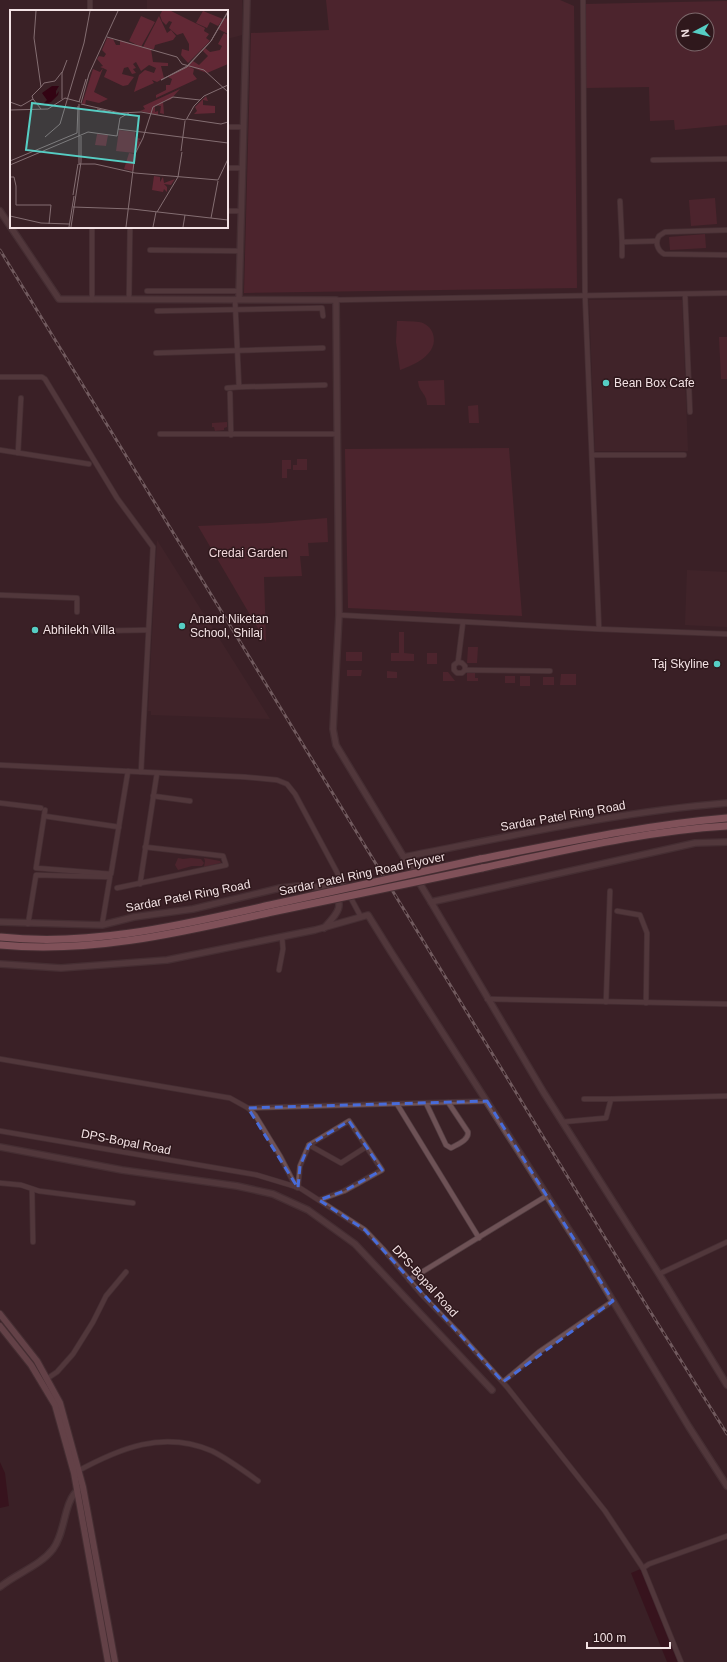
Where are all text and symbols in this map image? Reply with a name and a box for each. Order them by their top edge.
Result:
inset map [10,10,228,228]
north arrow [675,12,715,52]
text: N [679,28,692,38]
place label: Bean Box Cafe [614,376,695,390]
marker: Bean Box Cafe [601,378,611,388]
park label: Credai Garden [209,546,287,560]
place label: Anand Niketan School, Shilaj [190,612,269,640]
marker: Anand Niketan School, Shilaj [177,621,187,631]
place label: Abhilekh Villa [43,623,115,637]
marker: Abhilekh Villa [30,625,40,635]
place label: Taj Skyline [652,657,709,671]
marker: Taj Skyline [712,659,722,669]
street label: Sardar Patel Ring Road [499,798,627,834]
street label: Sardar Patel Ring Road Flyover [278,850,446,898]
street label: Sardar Patel Ring Road [124,877,252,915]
street label: DPS-Bopal Road [80,1126,172,1158]
street label: DPS-Bopal Road [389,1242,461,1320]
scale bar [587,1624,670,1650]
text: 100 m [593,1631,626,1645]

